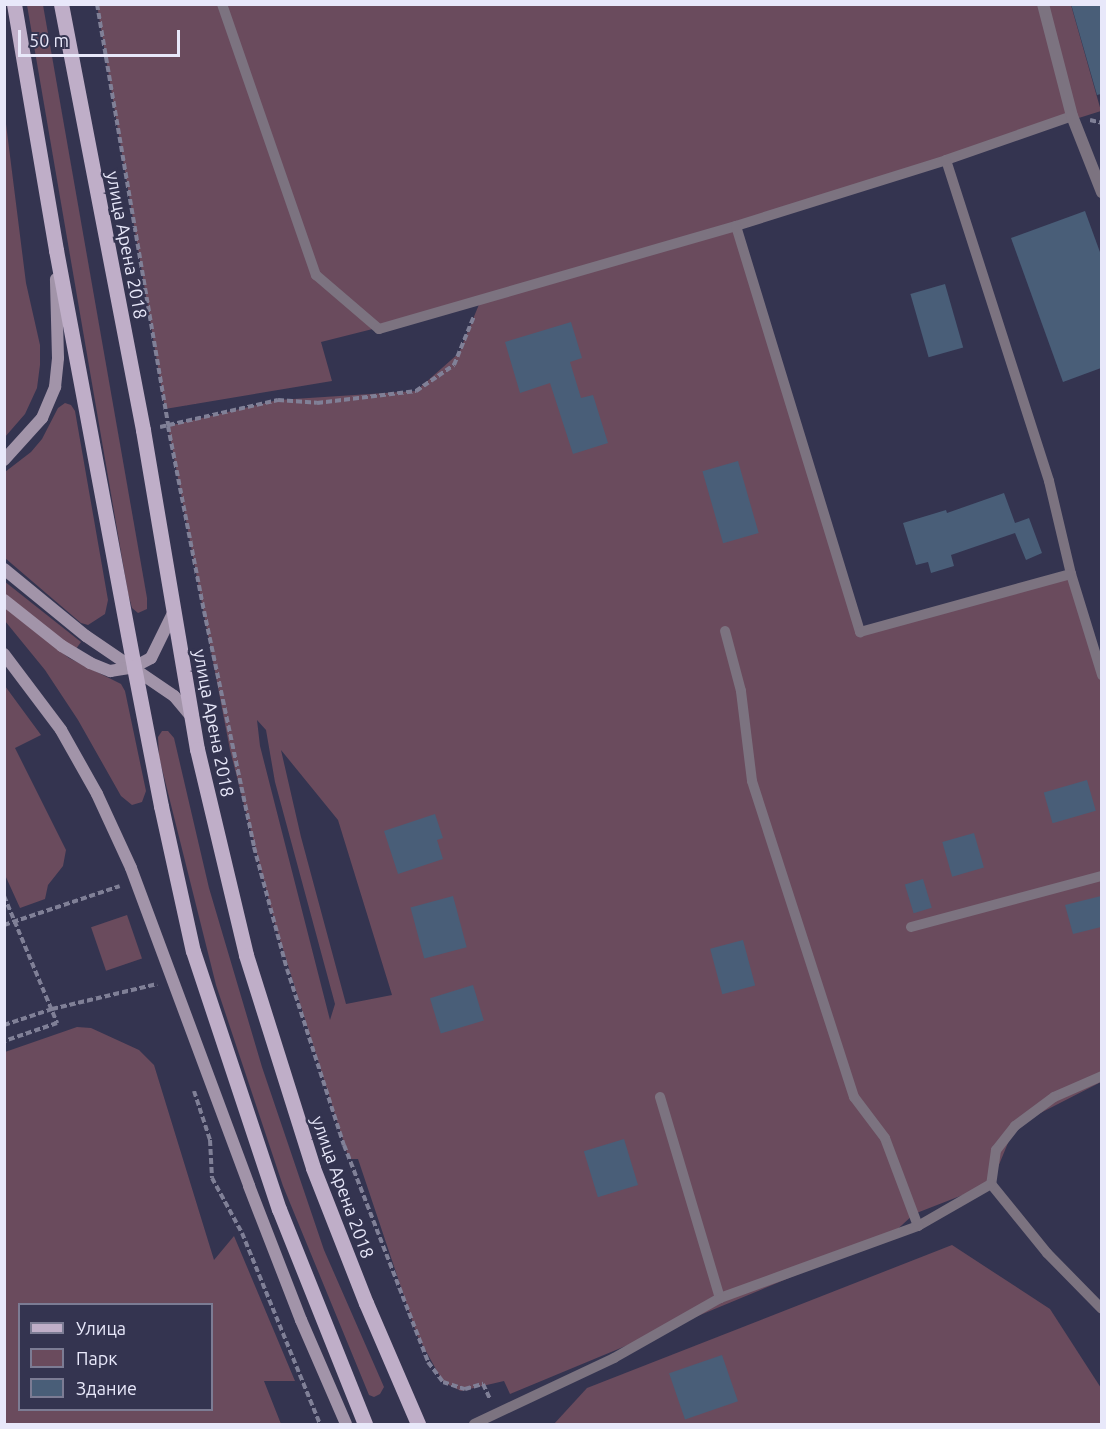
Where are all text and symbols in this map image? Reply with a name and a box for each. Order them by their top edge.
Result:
scale bar [21,18,183,56]
text: 50 m [29,30,69,50]
street label: улица Арена 2018 [102,169,152,321]
street label: улица Арена 2018 [189,647,239,799]
street label: улица Арена 2018 [307,1113,379,1261]
legend [18,1303,213,1411]
text: Улица [76,1318,126,1338]
text: Парк [76,1348,117,1368]
text: Здание [76,1378,137,1398]

